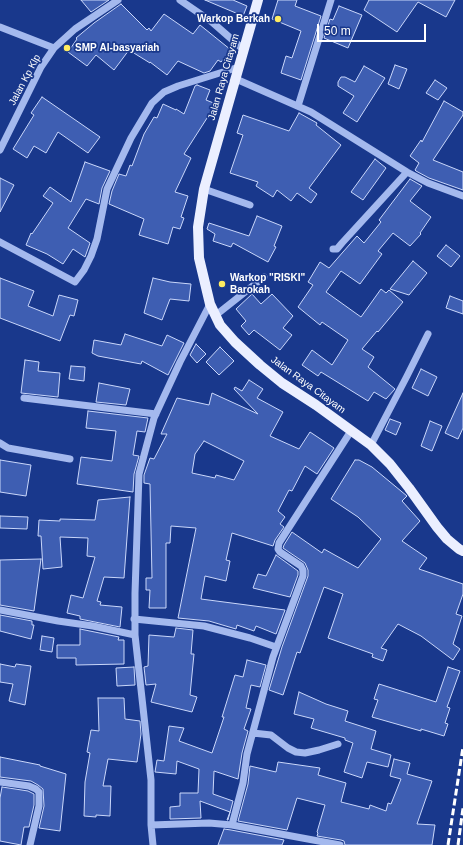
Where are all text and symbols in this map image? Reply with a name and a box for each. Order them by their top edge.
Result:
place label: Warkop Berkah [197,13,270,25]
marker: Warkop Berkah [273,14,283,24]
scale bar [319,16,428,42]
text: 50 m [324,24,351,38]
street label: Jalan Raya Citayam [206,32,242,122]
place label: SMP Al-basyariah [75,42,159,54]
marker: SMP Al-basyariah [62,43,72,53]
street label: Jalan Kp Klp [7,52,43,108]
place label: Warkop "RISKI" Barokah [230,272,305,296]
marker: Warkop "RISKI" Barokah [217,279,227,289]
street label: Jalan Raya Citayam [268,354,348,416]

